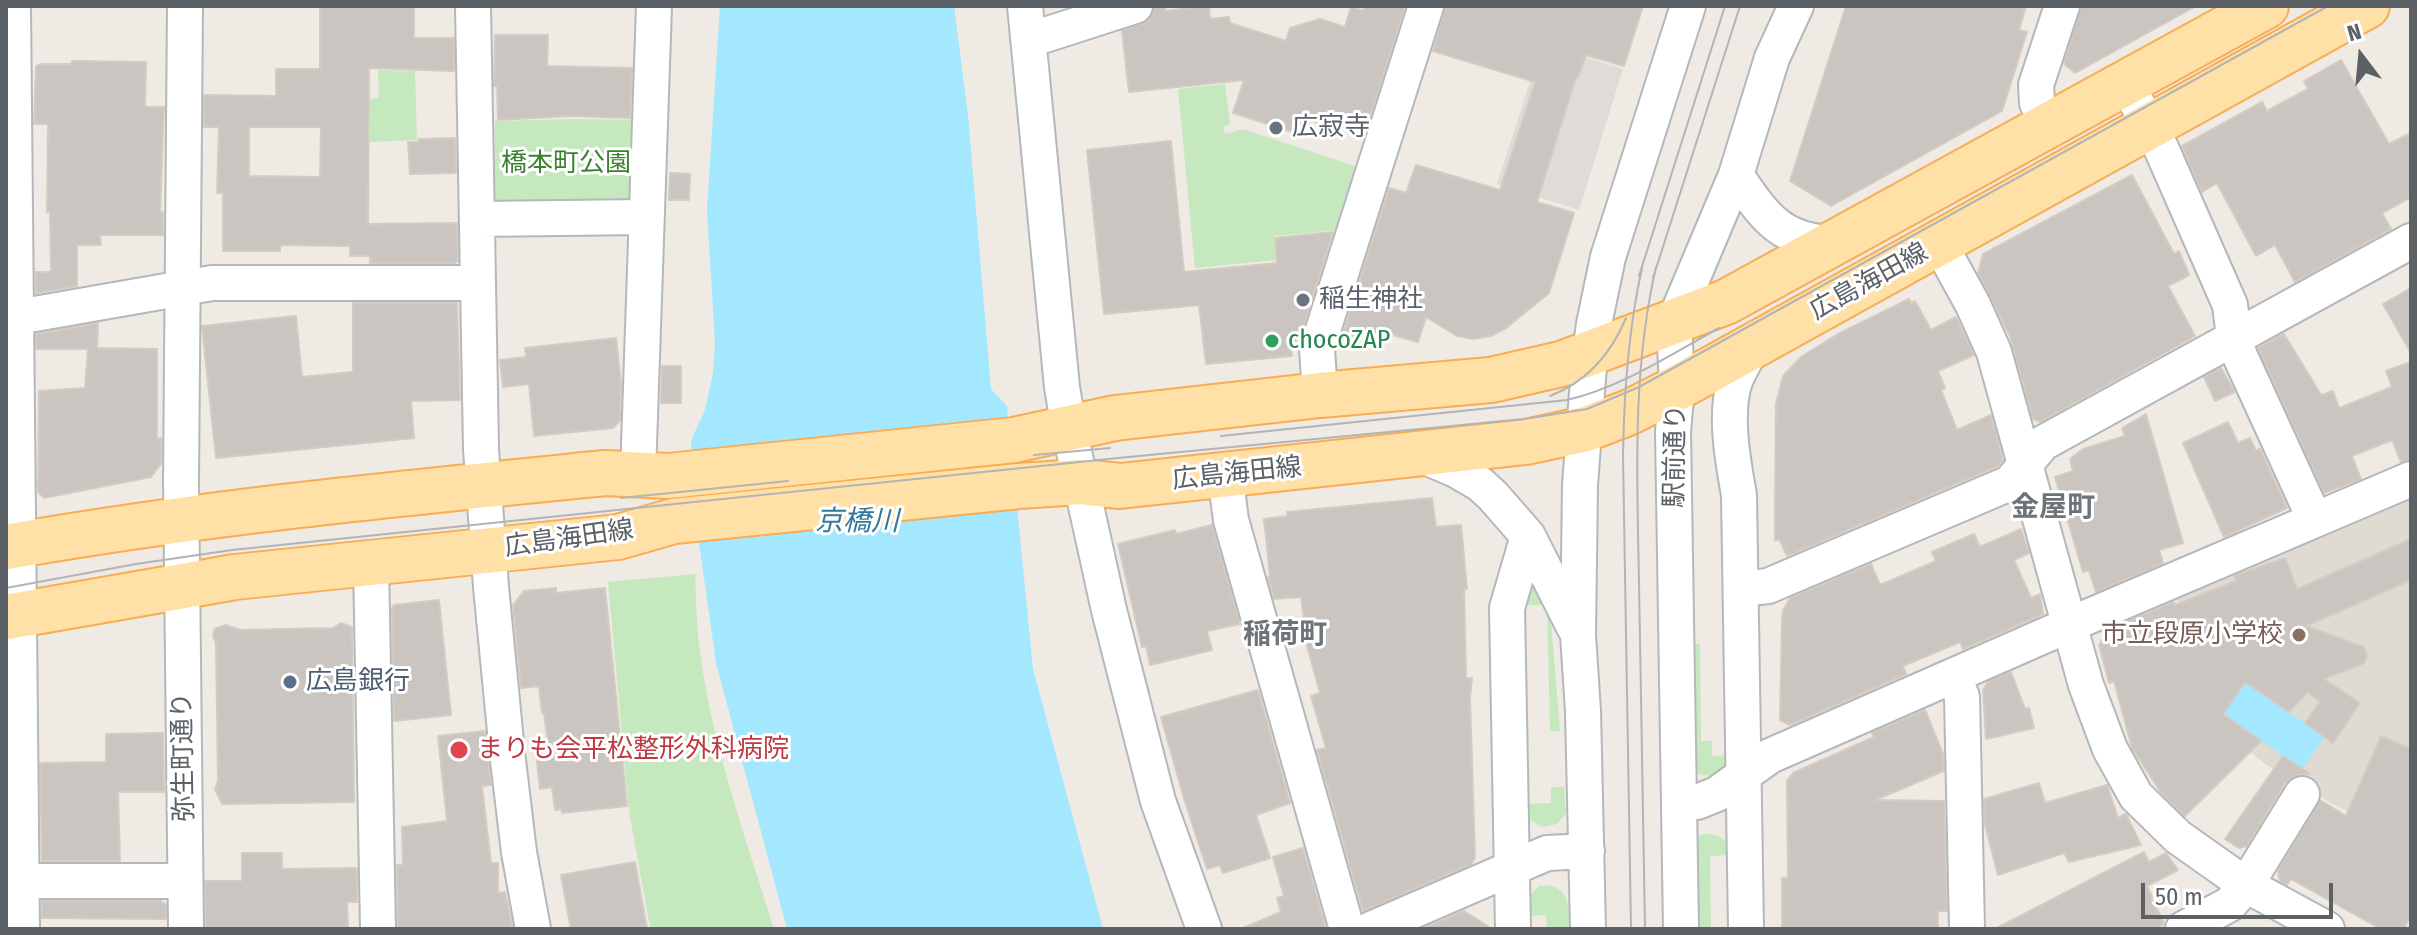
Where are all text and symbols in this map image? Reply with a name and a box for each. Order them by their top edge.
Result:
north arrow [2321,16,2401,96]
text: N [2344,18,2364,47]
place label: 広寂寺 [1292,112,1370,144]
marker: 広寂寺 [1267,119,1285,137]
park label: 橋本町公園 [501,148,631,180]
street label: 広島海田線 [1805,237,1933,327]
place label: 稲生神社 [1319,284,1423,316]
marker: 稲生神社 [1294,291,1312,309]
place label: chocoZAP [1288,325,1390,357]
marker: chocoZAP [1263,332,1281,350]
street label: 駅前通り [1659,404,1693,508]
street label: 広島海田線 [1171,452,1303,496]
district label: 金屋町 [2011,491,2095,525]
water label: 京橋川 [815,505,899,539]
street label: 広島海田線 [502,515,636,563]
district label: 稲荷町 [1243,618,1327,652]
place label: 市立段原小学校 [2101,619,2283,651]
marker: 市立段原小学校 [2290,626,2308,644]
place label: 広島銀行 [306,666,410,698]
marker: 広島銀行 [281,673,299,691]
street label: 弥生町通り [167,692,201,822]
place label: まりも会平松整形外科病院 [477,734,789,766]
marker: まりも会平松整形外科病院 [448,739,470,761]
scale bar [2145,867,2337,917]
text: 50 m [2155,883,2203,911]

